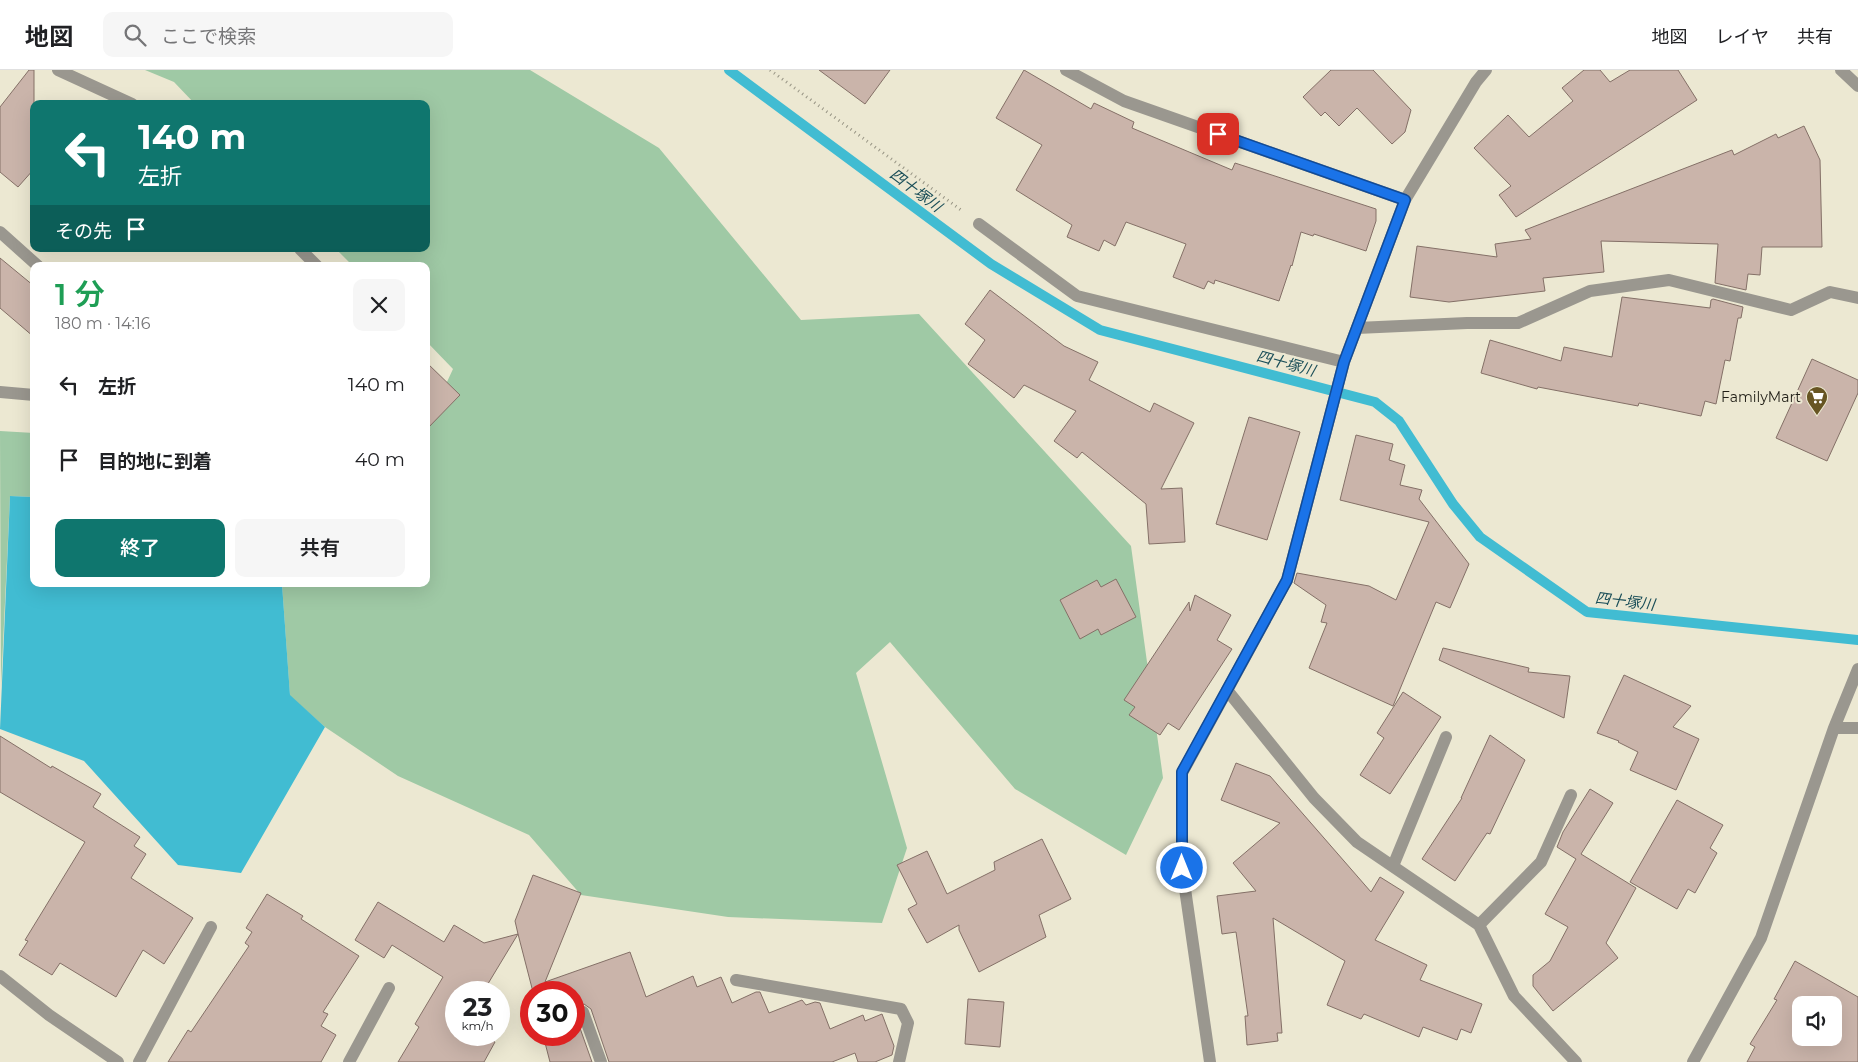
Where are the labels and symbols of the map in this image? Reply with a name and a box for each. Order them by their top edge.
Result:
pin [1197,113,1239,155]
water label: 四十塚川 [886,164,947,217]
water label: 四十塚川 [1255,346,1319,380]
supermarket icon: FamilyMart [1805,385,1829,416]
place label: FamilyMart [1721,388,1801,406]
water label: 四十塚川 [1594,588,1658,614]
position arrow [1155,841,1207,893]
speed limit sign: 30 [520,981,585,1046]

